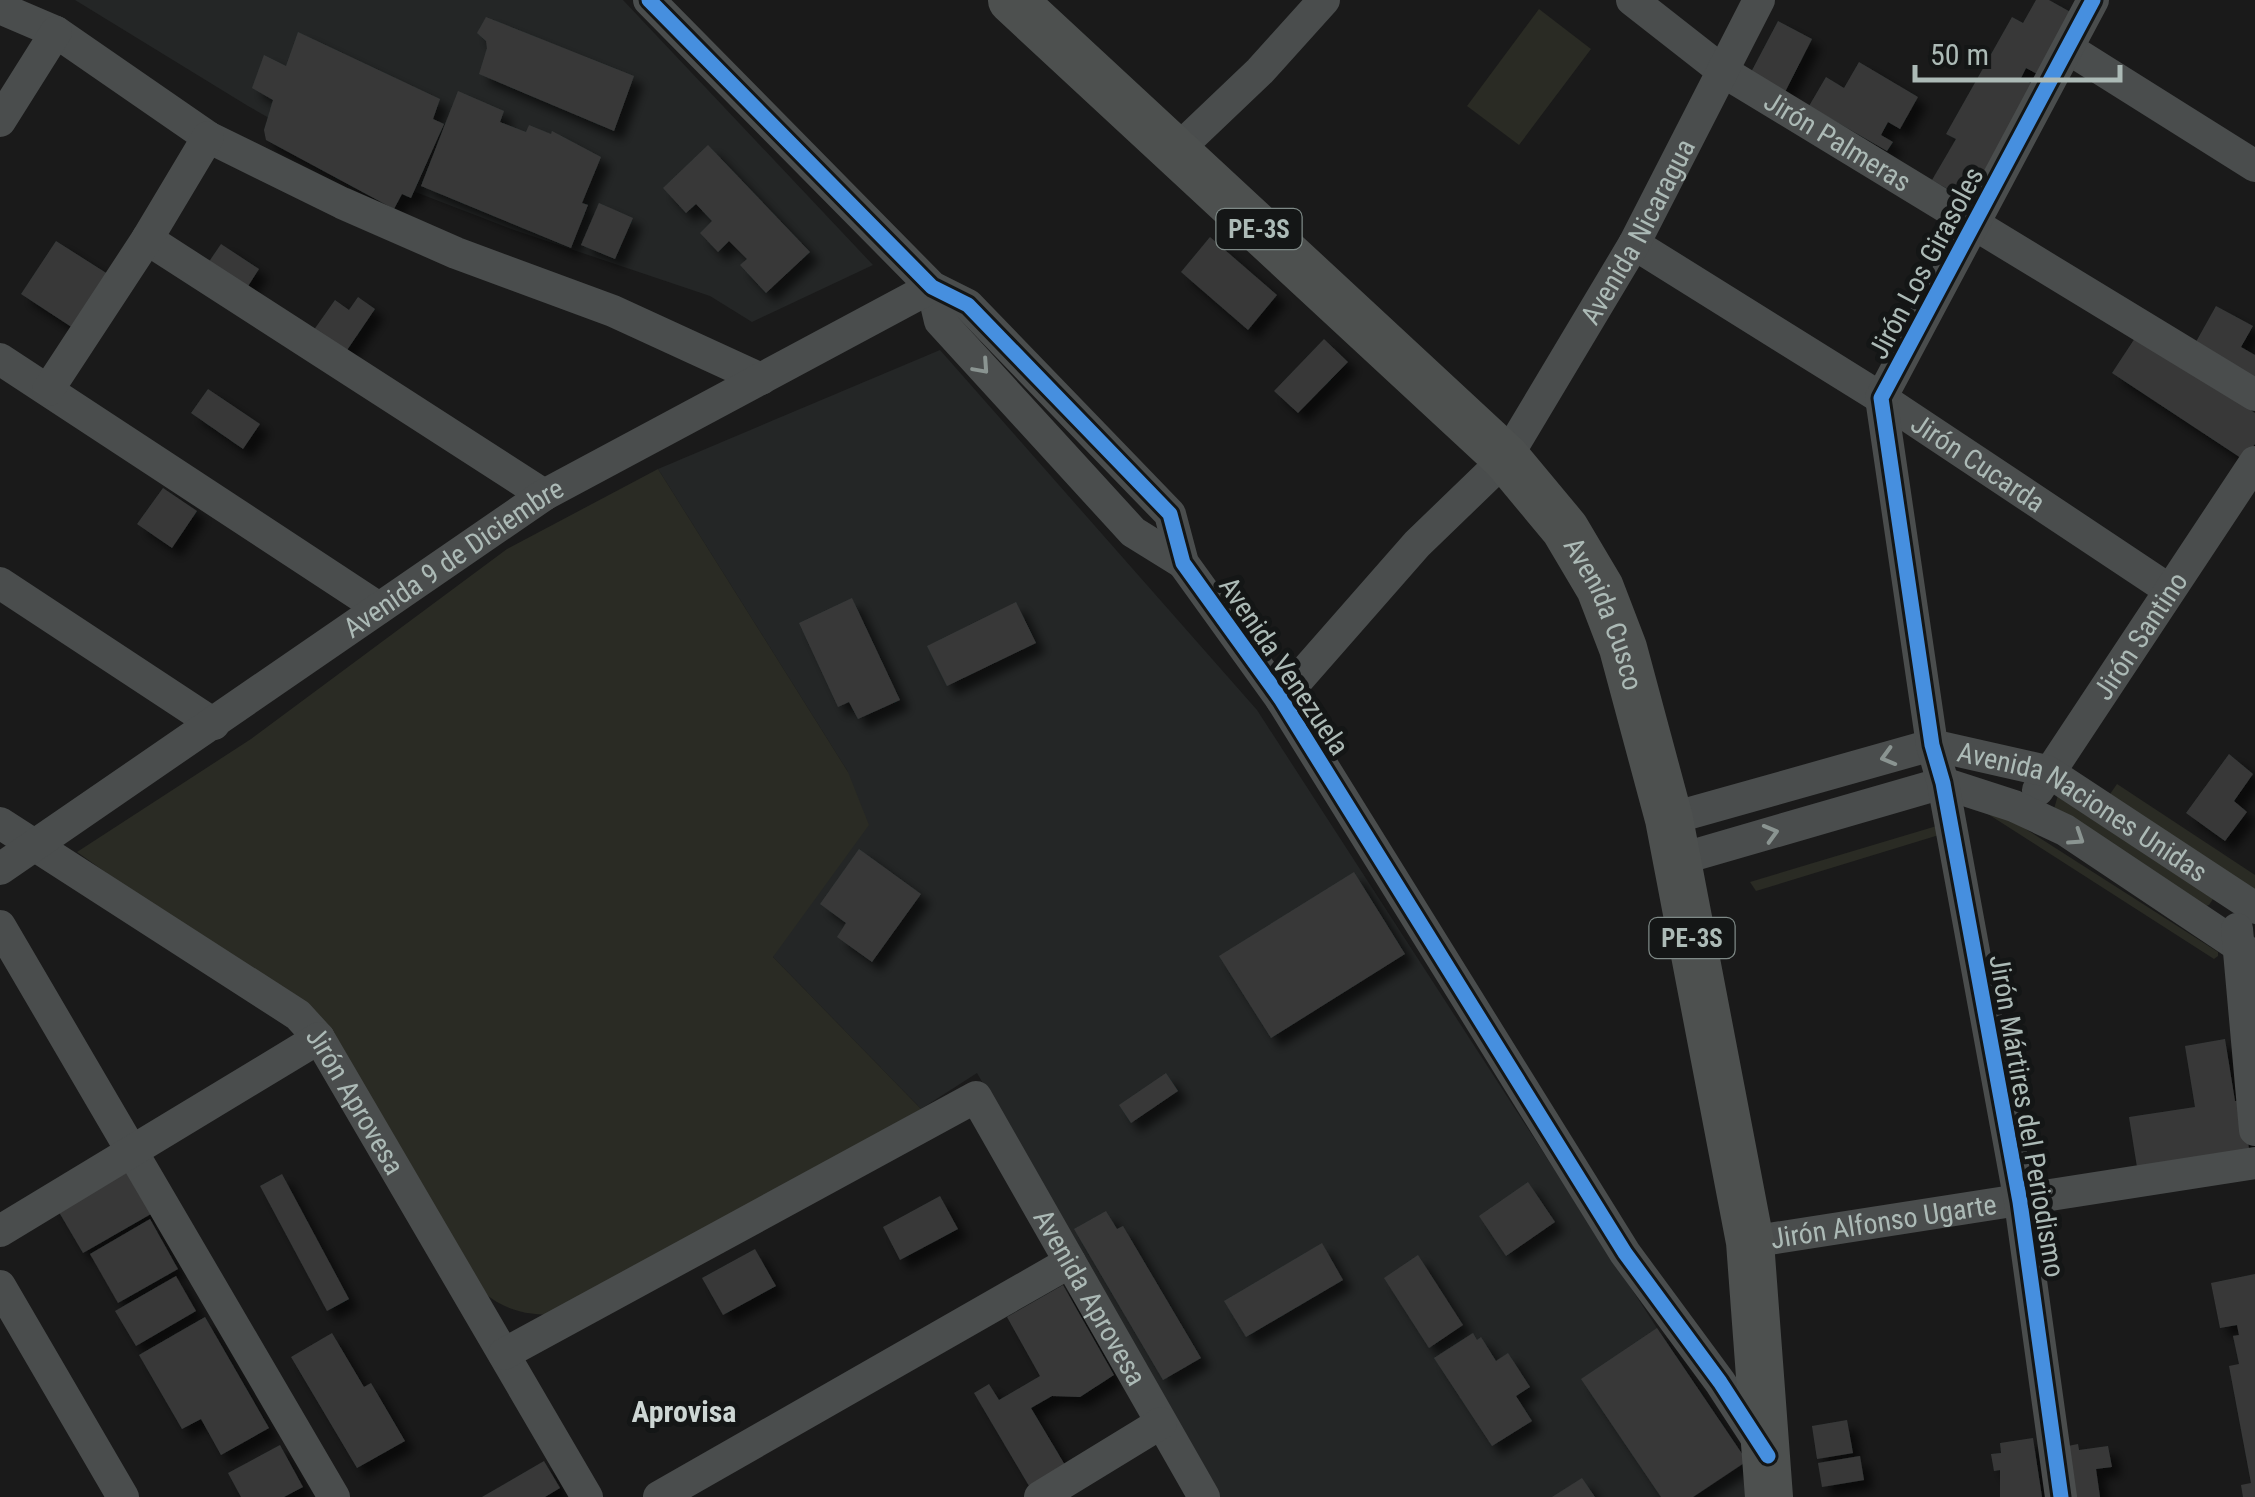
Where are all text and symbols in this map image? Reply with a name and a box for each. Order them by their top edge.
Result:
scale bar [1915,20,2120,82]
text: 50 m [1930,37,1989,72]
street label: Jirón Palmeras [1758,84,1917,198]
street label: Avenida Nicaragua [1573,133,1702,330]
street label: Jirón Los Girasoles [1862,162,1990,364]
road number: PE-3S [1216,209,1302,249]
one-way arrow [970,355,988,374]
street label: Jirón Cucarda [1905,406,2051,519]
street label: Avenida 9 de Diciembre [337,471,569,644]
street label: Avenida Cusco [1557,531,1650,694]
street label: Jirón Santino [2086,566,2194,706]
street label: Avenida Venezuela [1212,571,1356,761]
street label: Avenida Naciones Unidas [1954,735,2214,889]
one-way arrow [1880,745,1897,766]
one-way arrow [1761,824,1778,845]
one-way arrow [2066,826,2084,845]
road number: PE-3S [1650,918,1734,958]
street label: Jirón Mártires del Periodismo [1982,952,2072,1280]
street label: Jirón Aprovesa [300,1019,411,1180]
street label: Jirón Alfonso Ugarte [1768,1187,1999,1255]
street label: Avenida Aprovesa [1027,1203,1153,1391]
district label: Aprovisa [632,1394,736,1429]

